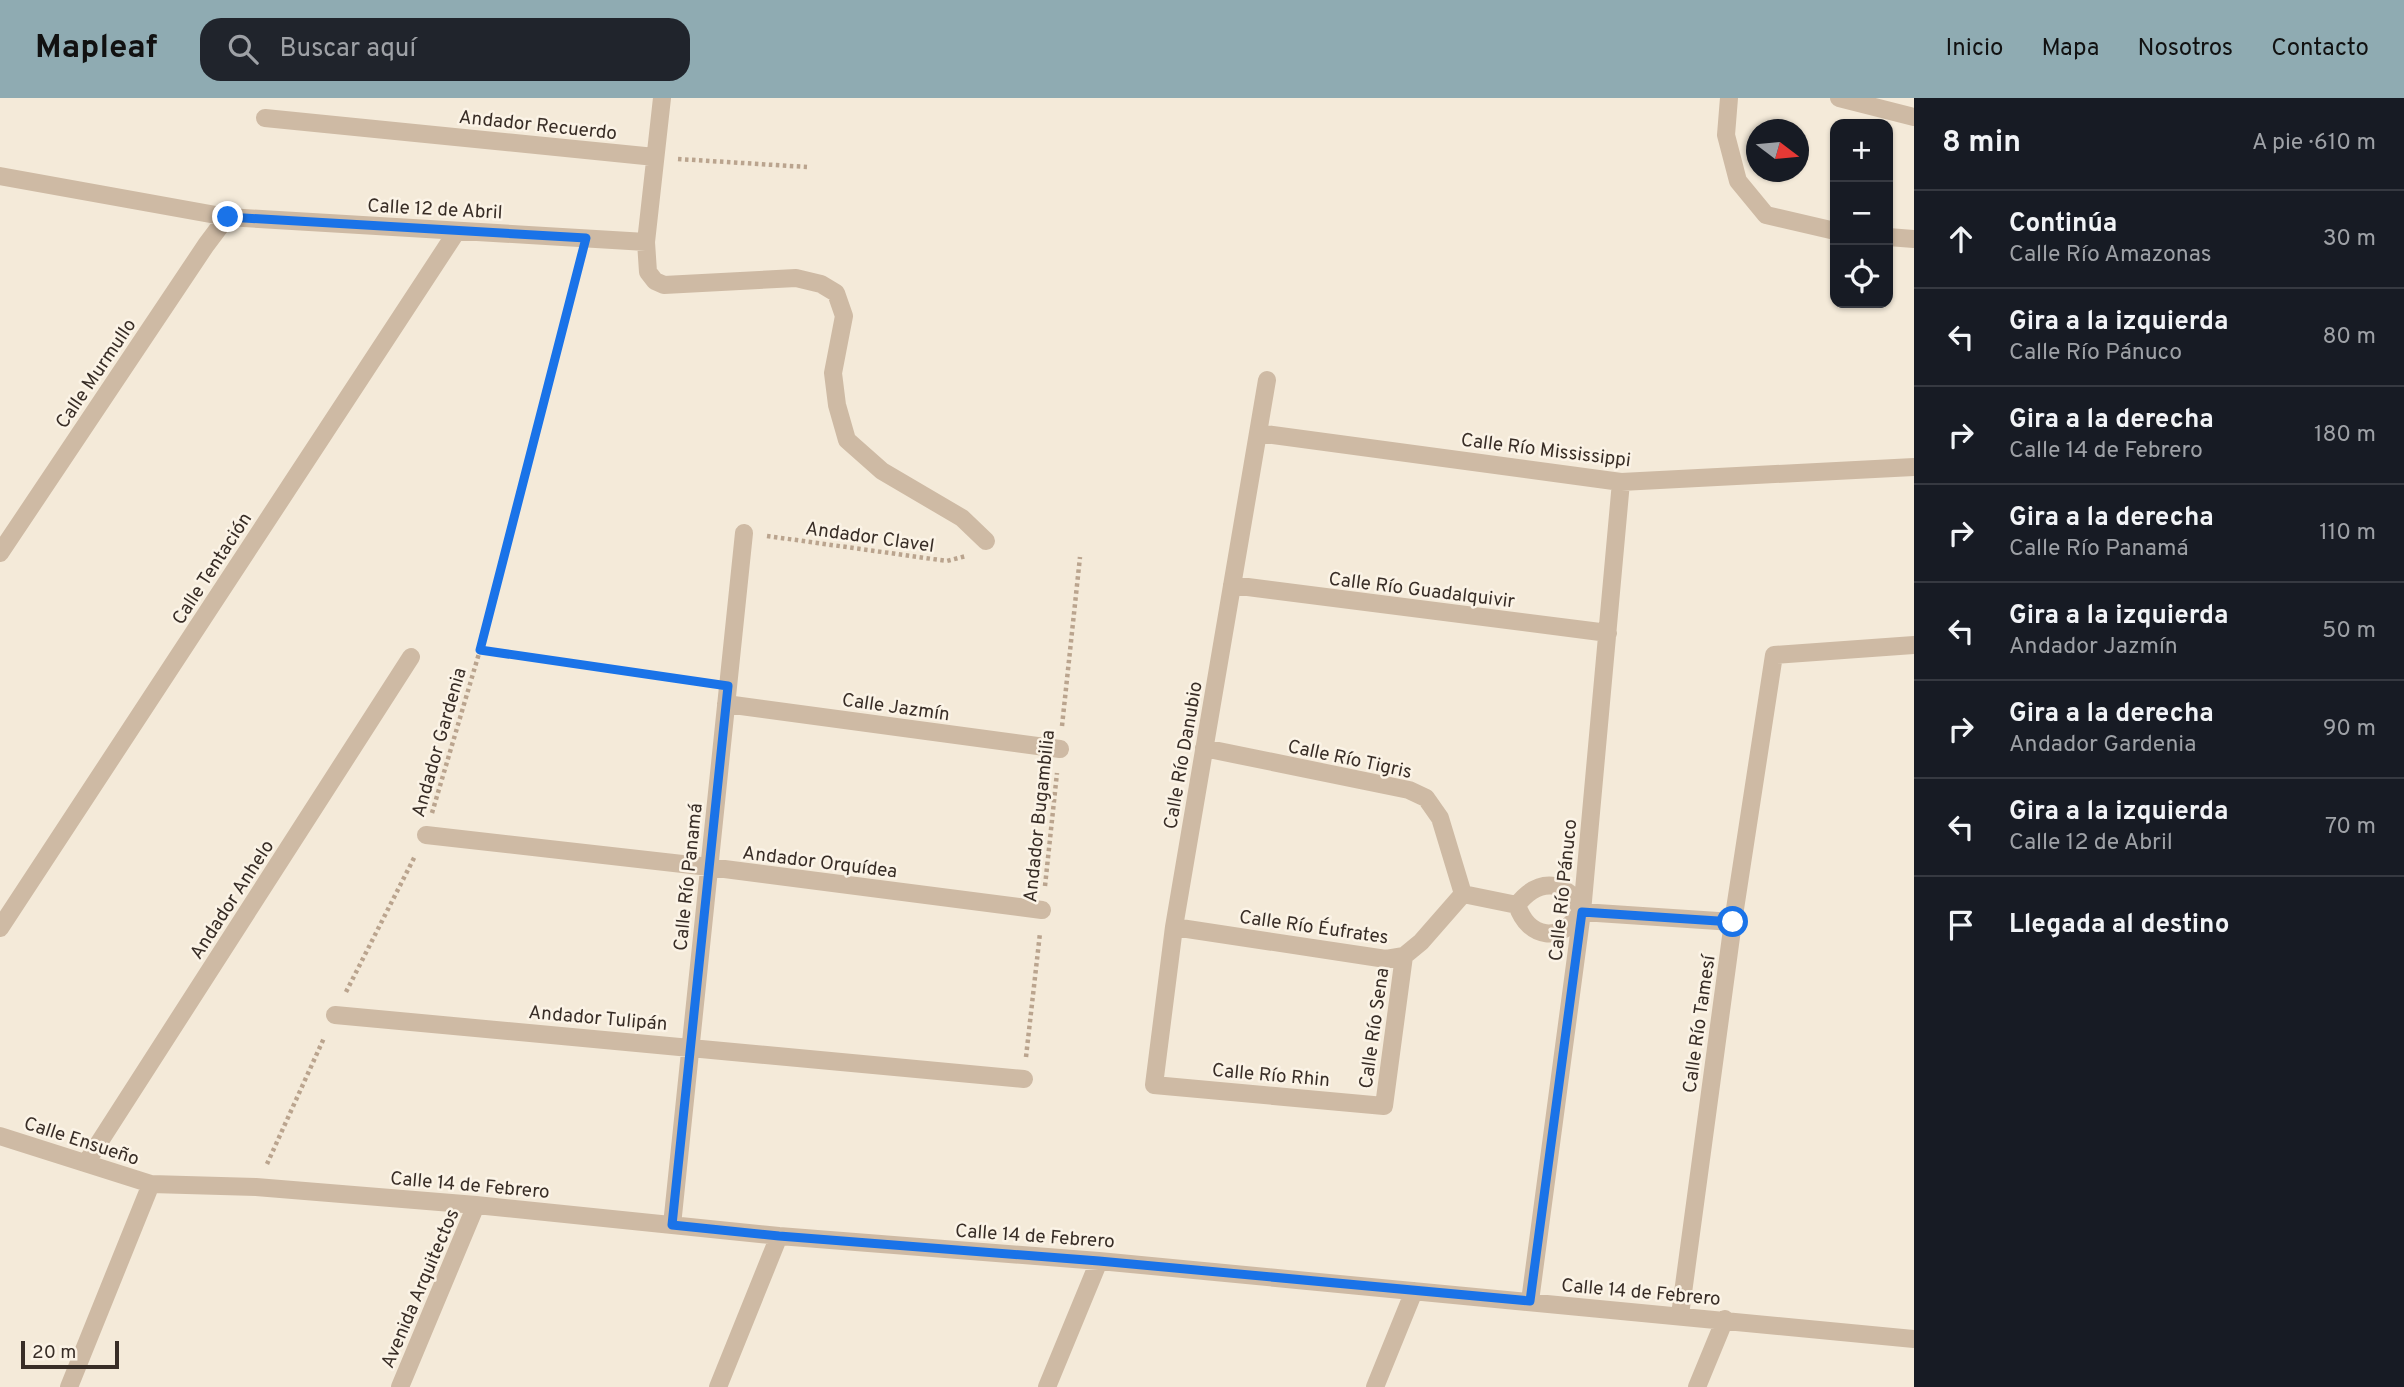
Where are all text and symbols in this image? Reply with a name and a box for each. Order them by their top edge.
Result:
search box [200,18,690,81]
text: Mapleaf [35,28,158,70]
icon: search [224,30,262,68]
text: Buscar aquí [280,33,416,66]
text: Inicio [1946,34,2003,64]
text: Mapa [2041,34,2100,64]
text: Nosotros [2138,34,2233,64]
text: Contacto [2271,34,2369,64]
street label: Andador Recuerdo [457,106,618,146]
north arrow [1746,119,1809,182]
map controls [1830,119,1893,308]
button: + [1830,119,1893,182]
text: 8 min [1942,125,2021,162]
text: A pie · 610 m [2252,129,2376,158]
button: − [1830,182,1893,245]
street label: Calle 12 de Abril [367,194,503,226]
route end [212,201,243,232]
text: Continúa [2009,208,2117,241]
icon: ahead [1942,220,1980,258]
text: 30 m [2323,225,2376,254]
text: Calle Río Amazonas [2009,241,2212,270]
button: locate [1830,245,1893,308]
text: Gira a la izquierda [2009,306,2228,339]
street label: Calle Murmullo [51,314,142,434]
icon: left [1942,318,1980,356]
text: 80 m [2323,323,2376,352]
text: Calle Río Pánuco [2009,339,2182,368]
text: Gira a la derecha [2009,404,2214,437]
icon: right [1942,416,1980,454]
text: 180 m [2314,421,2376,450]
street label: Calle Río Mississippi [1459,429,1632,473]
text: Calle 14 de Febrero [2009,437,2203,466]
text: Gira a la derecha [2009,502,2214,535]
street label: Calle Tentación [167,508,258,630]
icon: right [1942,514,1980,552]
street label: Andador Clavel [804,517,936,559]
text: 110 m [2319,519,2376,548]
text: Calle Río Panamá [2009,535,2189,564]
street label: Calle Río Guadalquivir [1327,568,1517,614]
text: Gira a la izquierda [2009,600,2228,633]
icon: left [1942,612,1980,650]
text: 50 m [2322,617,2376,646]
text: Andador Jazmín [2009,633,2178,662]
street label: Andador Gardenia [407,665,473,820]
street label: Calle Río Danubio [1159,679,1209,831]
street label: Calle Jazmín [840,689,951,727]
text: Gira a la derecha [2009,698,2214,731]
icon: right [1942,710,1980,748]
text: 90 m [2323,715,2376,744]
street label: Andador Bugambilia [1019,729,1061,904]
text: Andador Gardenia [2009,731,2196,760]
street label: Calle Río Tigris [1285,735,1414,785]
text: Gira a la izquierda [2009,796,2228,829]
street label: Calle Río Panamá [669,802,709,952]
icon: left [1942,808,1980,846]
text: 70 m [2325,813,2376,842]
street label: Calle Río Pánuco [1545,818,1583,963]
text: Calle 12 de Abril [2009,829,2173,858]
street label: Andador Anhelo [185,836,280,964]
street label: Andador Orquídea [741,842,899,884]
street label: Calle Río Éufrates [1238,905,1390,950]
route start [1717,906,1748,937]
icon: arrive [1942,906,1980,944]
text: Llegada al destino [2009,909,2229,942]
street label: Calle Río Tamesí [1678,952,1722,1095]
street label: Calle Río Sena [1355,966,1395,1090]
street label: Andador Tulipán [527,1001,668,1037]
street label: Calle Río Rhin [1211,1059,1331,1093]
street label: Calle Ensueño [21,1112,142,1172]
street label: Calle 14 de Febrero [389,1167,551,1205]
street label: Avenida Arquitectos [376,1205,465,1372]
street label: Calle 14 de Febrero [954,1219,1116,1255]
street label: Calle 14 de Febrero [1560,1274,1722,1312]
scale bar [21,1338,119,1370]
text: 20 m [32,1341,76,1365]

